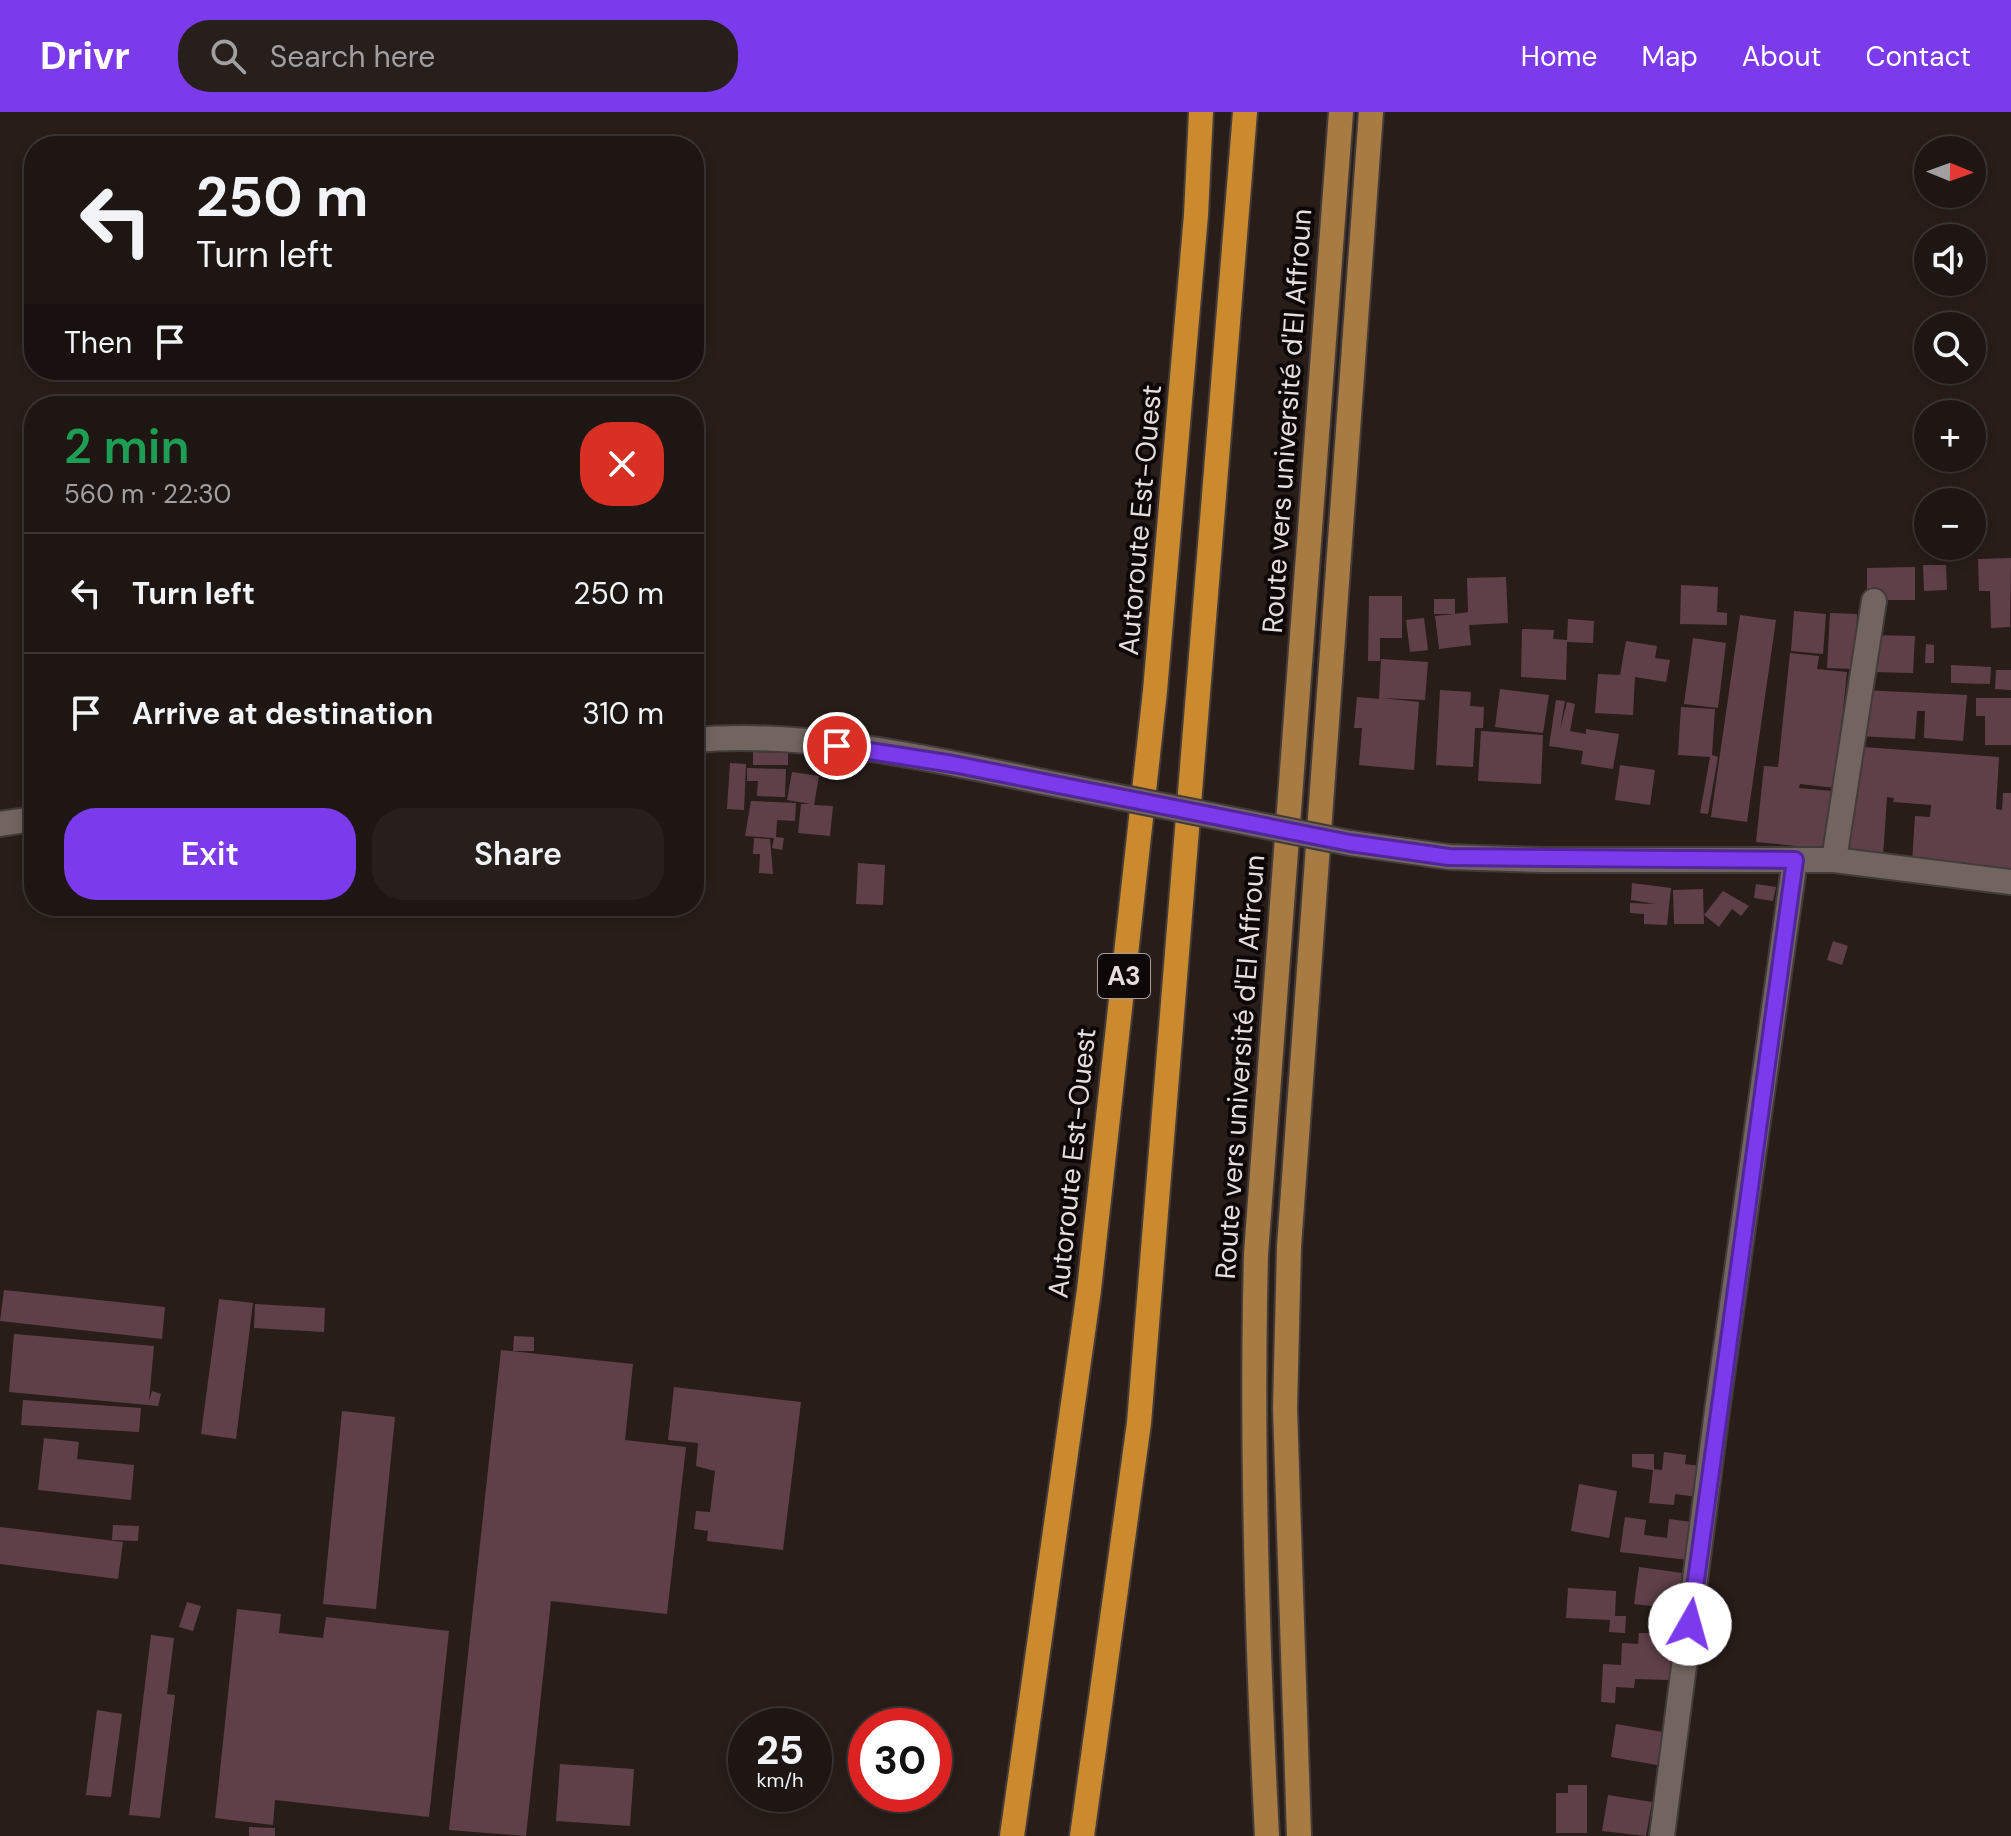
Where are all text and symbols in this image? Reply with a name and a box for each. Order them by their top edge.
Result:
search box [178,20,738,92]
text: Drivr [40,31,130,81]
icon: search [206,34,250,78]
text: Search here [270,37,435,76]
text: Home [1521,38,1597,75]
text: Map [1641,38,1698,75]
text: About [1742,38,1821,75]
text: Contact [1865,38,1971,75]
north arrow [1914,136,1986,208]
map controls [1914,136,1986,560]
text: 250 m [196,160,368,233]
icon: left [64,168,168,272]
street label: Route vers université d'El Affroun [1254,208,1320,634]
button: sound [1914,224,1986,296]
text: Turn left [196,231,333,278]
button: search [1914,312,1986,384]
icon: arrive [148,320,192,364]
text: Then [64,323,132,362]
street label: Autoroute Est-Ouest [1110,383,1170,657]
button: + [1914,400,1986,472]
text: 2 min [64,415,190,478]
button: close [580,422,664,506]
text: 560 m · 22:30 [64,477,231,511]
button: − [1914,488,1986,560]
icon: left [64,571,108,615]
text: Turn left [132,574,255,613]
text: 250 m [573,574,664,613]
icon: arrive [64,691,108,735]
text: Arrive at destination [132,694,433,733]
text: 310 m [582,694,664,733]
pin [803,712,871,780]
icon: arrive [815,724,859,768]
button: Exit [64,808,356,900]
button: Share [372,808,664,900]
street label: Route vers université d'El Affroun [1207,854,1273,1280]
road number: A3 [1098,954,1150,998]
street label: Autoroute Est-Ouest [1039,1026,1105,1300]
position arrow [1648,1582,1732,1666]
speed limit sign: 30 [848,1708,952,1812]
text: 25 [756,1724,804,1776]
text: km/h [756,1767,804,1793]

